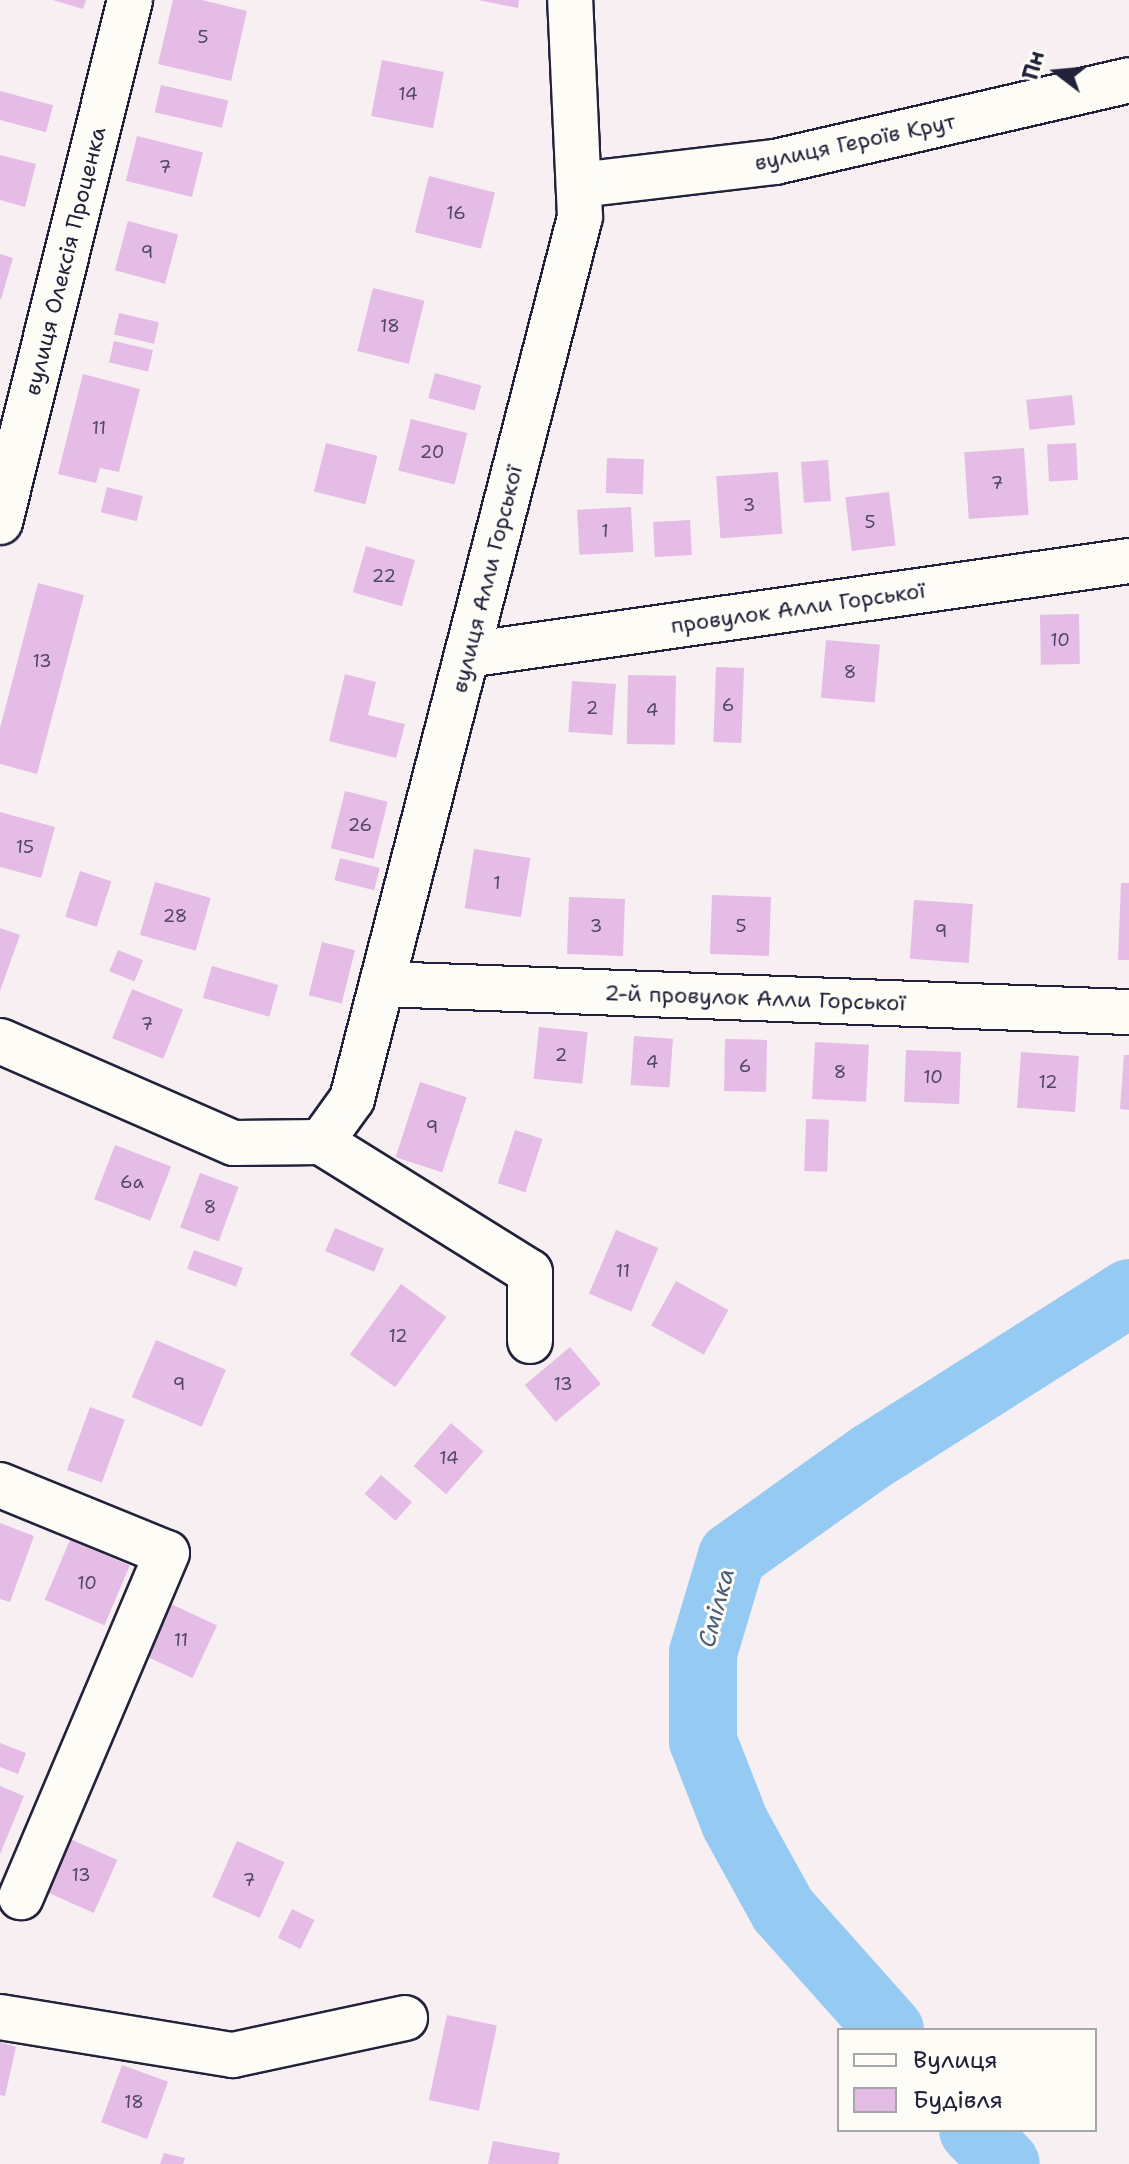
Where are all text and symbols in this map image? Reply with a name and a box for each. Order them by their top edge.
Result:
house number: 5 [197,26,209,48]
north arrow [1017,32,1097,112]
text: Пн [1016,47,1051,83]
house number: 14 [398,83,418,105]
street label: вулиця Героїв Крут [752,108,958,176]
street label: вулиця Олексія Проценка [19,124,111,398]
house number: 7 [159,156,171,178]
house number: 16 [446,202,466,224]
house number: 9 [141,241,153,263]
house number: 18 [380,315,400,337]
house number: 11 [92,417,106,439]
house number: 20 [420,441,444,463]
street label: вулиця Алли Горської [446,463,528,695]
house number: 7 [991,472,1003,494]
house number: 3 [743,494,755,516]
house number: 5 [864,511,876,533]
house number: 1 [601,520,609,542]
house number: 22 [372,565,396,587]
street label: провулок Алли Горської [669,577,927,639]
house number: 10 [1050,629,1070,651]
house number: 13 [32,650,52,672]
house number: 8 [844,661,856,683]
house number: 6 [722,694,734,716]
house number: 2 [586,697,598,719]
house number: 4 [646,699,658,721]
house number: 26 [348,814,372,836]
house number: 15 [16,836,34,858]
house number: 1 [493,872,501,894]
house number: 28 [163,905,187,927]
house number: 3 [590,915,602,937]
house number: 5 [735,915,747,937]
house number: 9 [935,920,947,942]
street label: 2-й провулок Алли Горської [604,980,906,1016]
house number: 7 [141,1013,153,1035]
house number: 2 [555,1044,567,1066]
house number: 4 [646,1051,658,1073]
house number: 6 [739,1055,751,1077]
house number: 8 [834,1061,846,1083]
house number: 10 [923,1066,943,1088]
house number: 12 [1038,1071,1058,1093]
house number: 9 [426,1116,438,1138]
house number: 6а [120,1171,144,1193]
house number: 8 [204,1196,216,1218]
house number: 11 [616,1260,630,1282]
house number: 12 [388,1325,408,1347]
house number: 9 [173,1373,185,1395]
house number: 13 [553,1373,573,1395]
house number: 14 [439,1447,459,1469]
water label: Смілка [693,1565,741,1651]
house number: 10 [77,1572,97,1594]
house number: 11 [174,1629,188,1651]
house number: 13 [71,1864,91,1886]
house number: 7 [243,1869,255,1891]
legend [837,2028,1097,2132]
text: Вулиця [913,2044,998,2076]
text: Будівля [913,2084,1003,2116]
house number: 18 [124,2091,144,2113]

